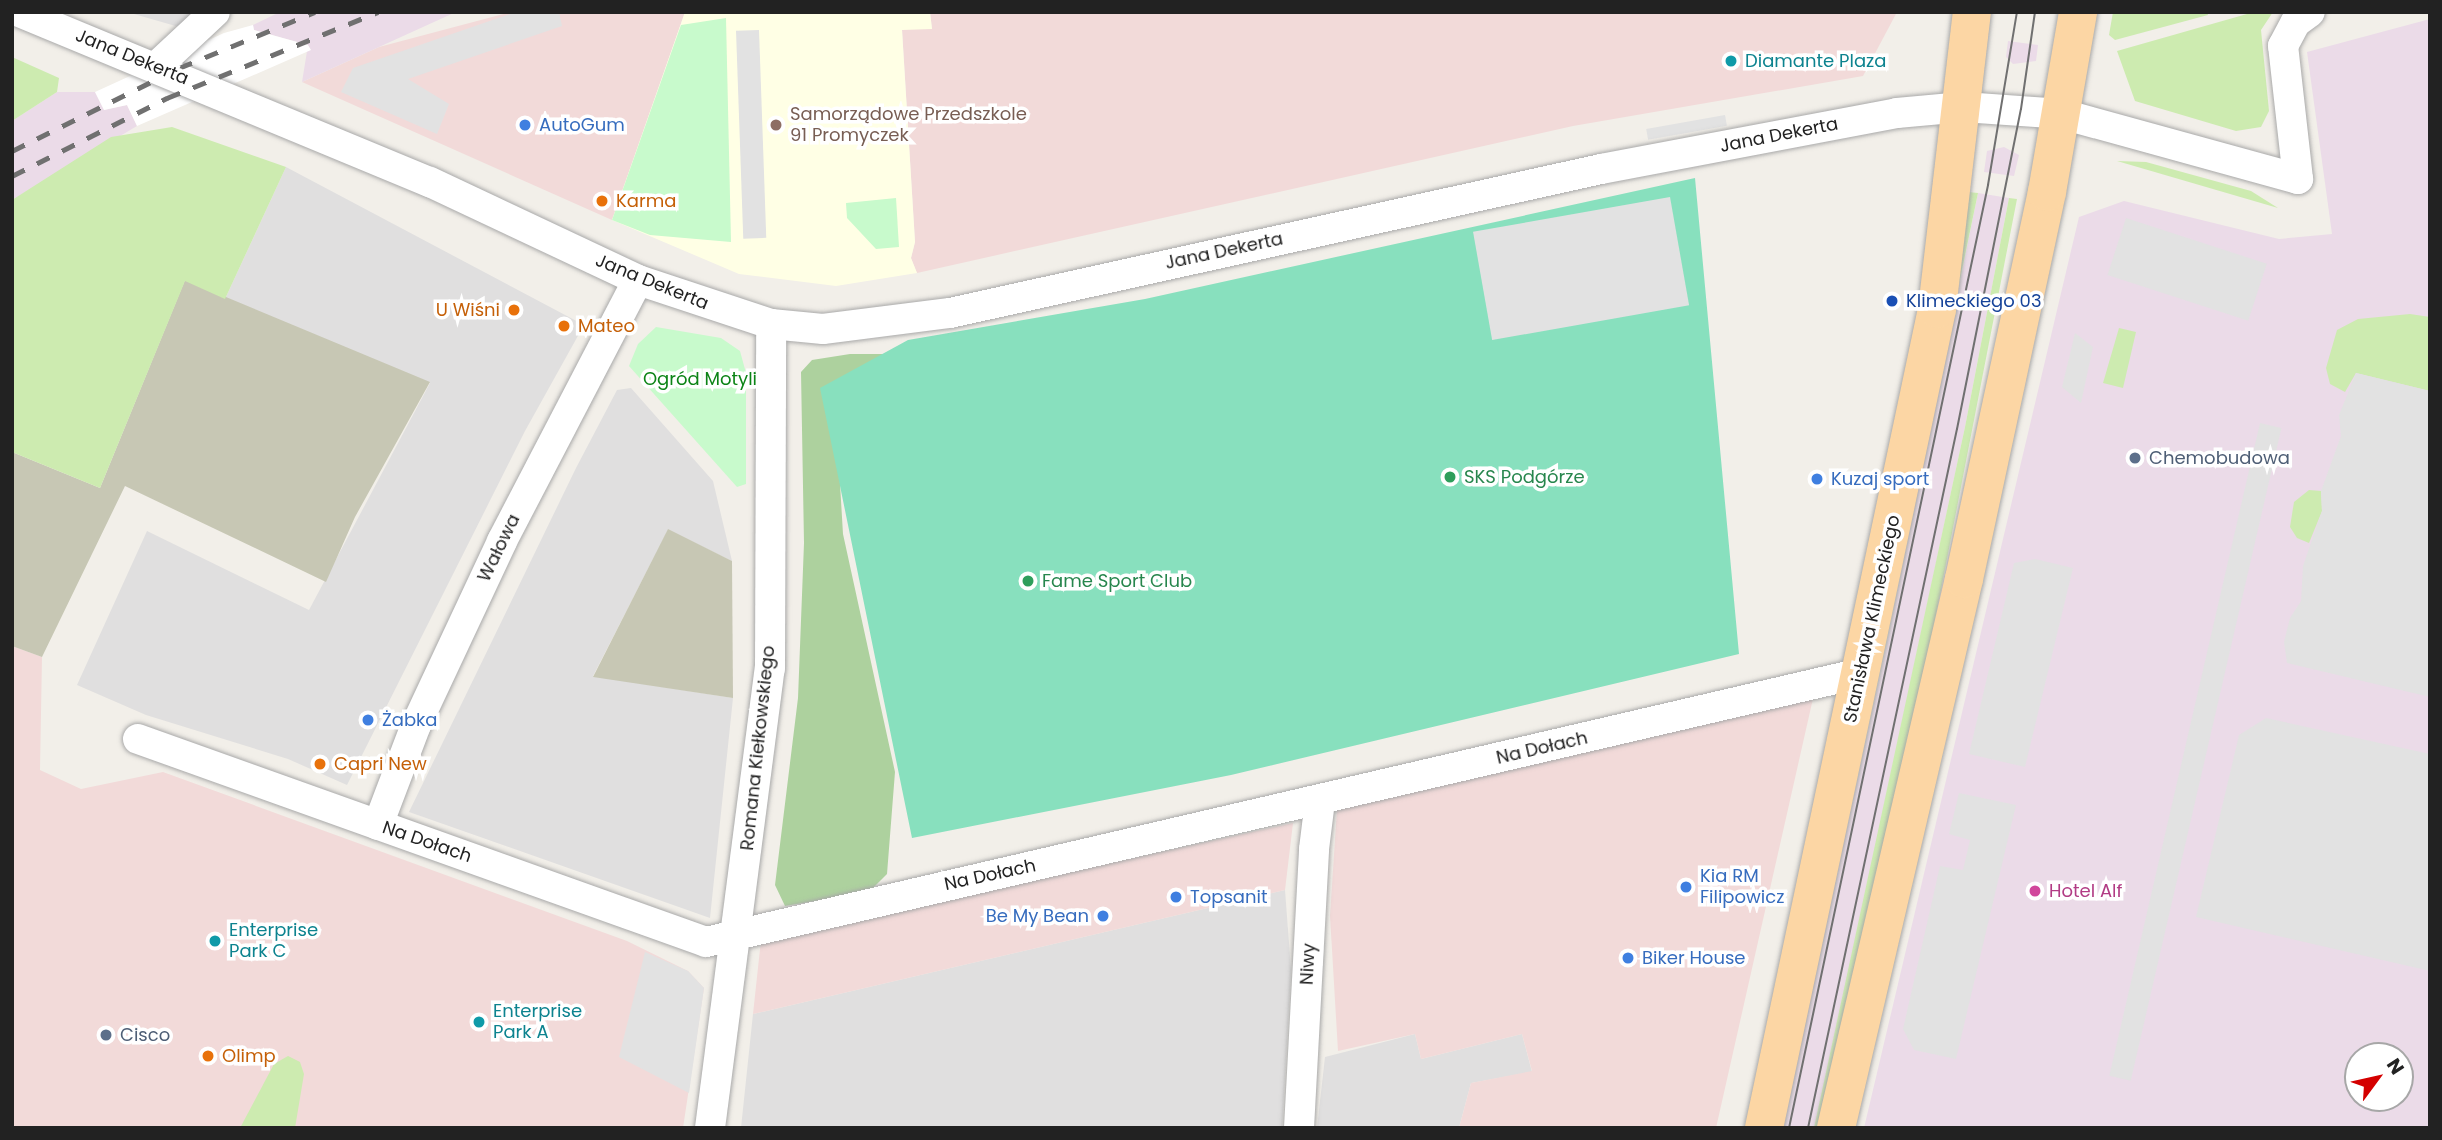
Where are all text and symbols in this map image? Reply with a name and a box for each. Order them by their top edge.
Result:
street label: Jana Dekerta [72,25,192,89]
place label: Diamante Plaza [1745,50,1886,72]
marker: Diamante Plaza [1723,53,1739,69]
place label: Samorządowe Przedszkole 91 Promyczek [790,104,1027,146]
street label: Jana Dekerta [1718,113,1840,157]
place label: AutoGum [539,114,625,136]
marker: AutoGum [517,117,533,133]
marker: Samorządowe Przedszkole 91 Promyczek [768,117,784,133]
place label: Karma [616,190,676,212]
marker: Karma [594,193,610,209]
street label: Jana Dekerta [1163,228,1285,274]
street label: Jana Dekerta [592,250,712,314]
place label: Klimeckiego 03 [1906,290,2042,312]
marker: Klimeckiego 03 [1884,293,1900,309]
place label: U Wiśni [436,299,500,321]
marker: U Wiśni [506,302,522,318]
place label: Mateo [578,315,635,337]
marker: Mateo [556,318,572,334]
park label: Ogród Motyli [643,368,757,390]
place label: Chemobudowa [2149,447,2290,469]
marker: Chemobudowa [2127,450,2143,466]
place label: SKS Podgórze [1464,466,1585,488]
place label: Kuzaj sport [1831,468,1929,490]
marker: SKS Podgórze [1442,469,1458,485]
marker: Kuzaj sport [1809,471,1825,487]
street label: Wałowa [473,511,525,585]
street label: Stanisława Klimeckiego [1839,513,1905,725]
place label: Fame Sport Club [1042,570,1192,592]
marker: Fame Sport Club [1020,573,1036,589]
street label: Romana Kiełkowskiego [736,644,780,852]
place label: Żabka [382,709,438,731]
marker: Żabka [360,712,376,728]
street label: Na Dołach [1494,727,1590,769]
place label: Capri New [334,753,427,775]
marker: Capri New [312,756,328,772]
street label: Na Dołach [380,817,474,867]
street label: Na Dołach [942,855,1038,895]
place label: Kia RM Filipowicz [1700,866,1784,908]
marker: Kia RM Filipowicz [1678,879,1694,895]
place label: Hotel Alf [2049,880,2122,902]
marker: Hotel Alf [2027,883,2043,899]
place label: Topsanit [1190,886,1267,908]
marker: Topsanit [1168,889,1184,905]
place label: Be My Bean [986,905,1089,927]
marker: Be My Bean [1095,908,1111,924]
place label: Enterprise Park C [229,920,318,962]
marker: Enterprise Park C [207,933,223,949]
street label: Niwy [1296,942,1320,986]
place label: Biker House [1642,947,1745,969]
marker: Biker House [1620,950,1636,966]
place label: Enterprise Park A [493,1001,582,1044]
marker: Enterprise Park A [471,1014,487,1030]
place label: Cisco [120,1024,170,1046]
marker: Cisco [98,1027,114,1043]
north arrow [2344,1042,2414,1112]
place label: Olimp [222,1045,276,1067]
marker: Olimp [200,1048,216,1064]
text: N [2380,1053,2411,1080]

